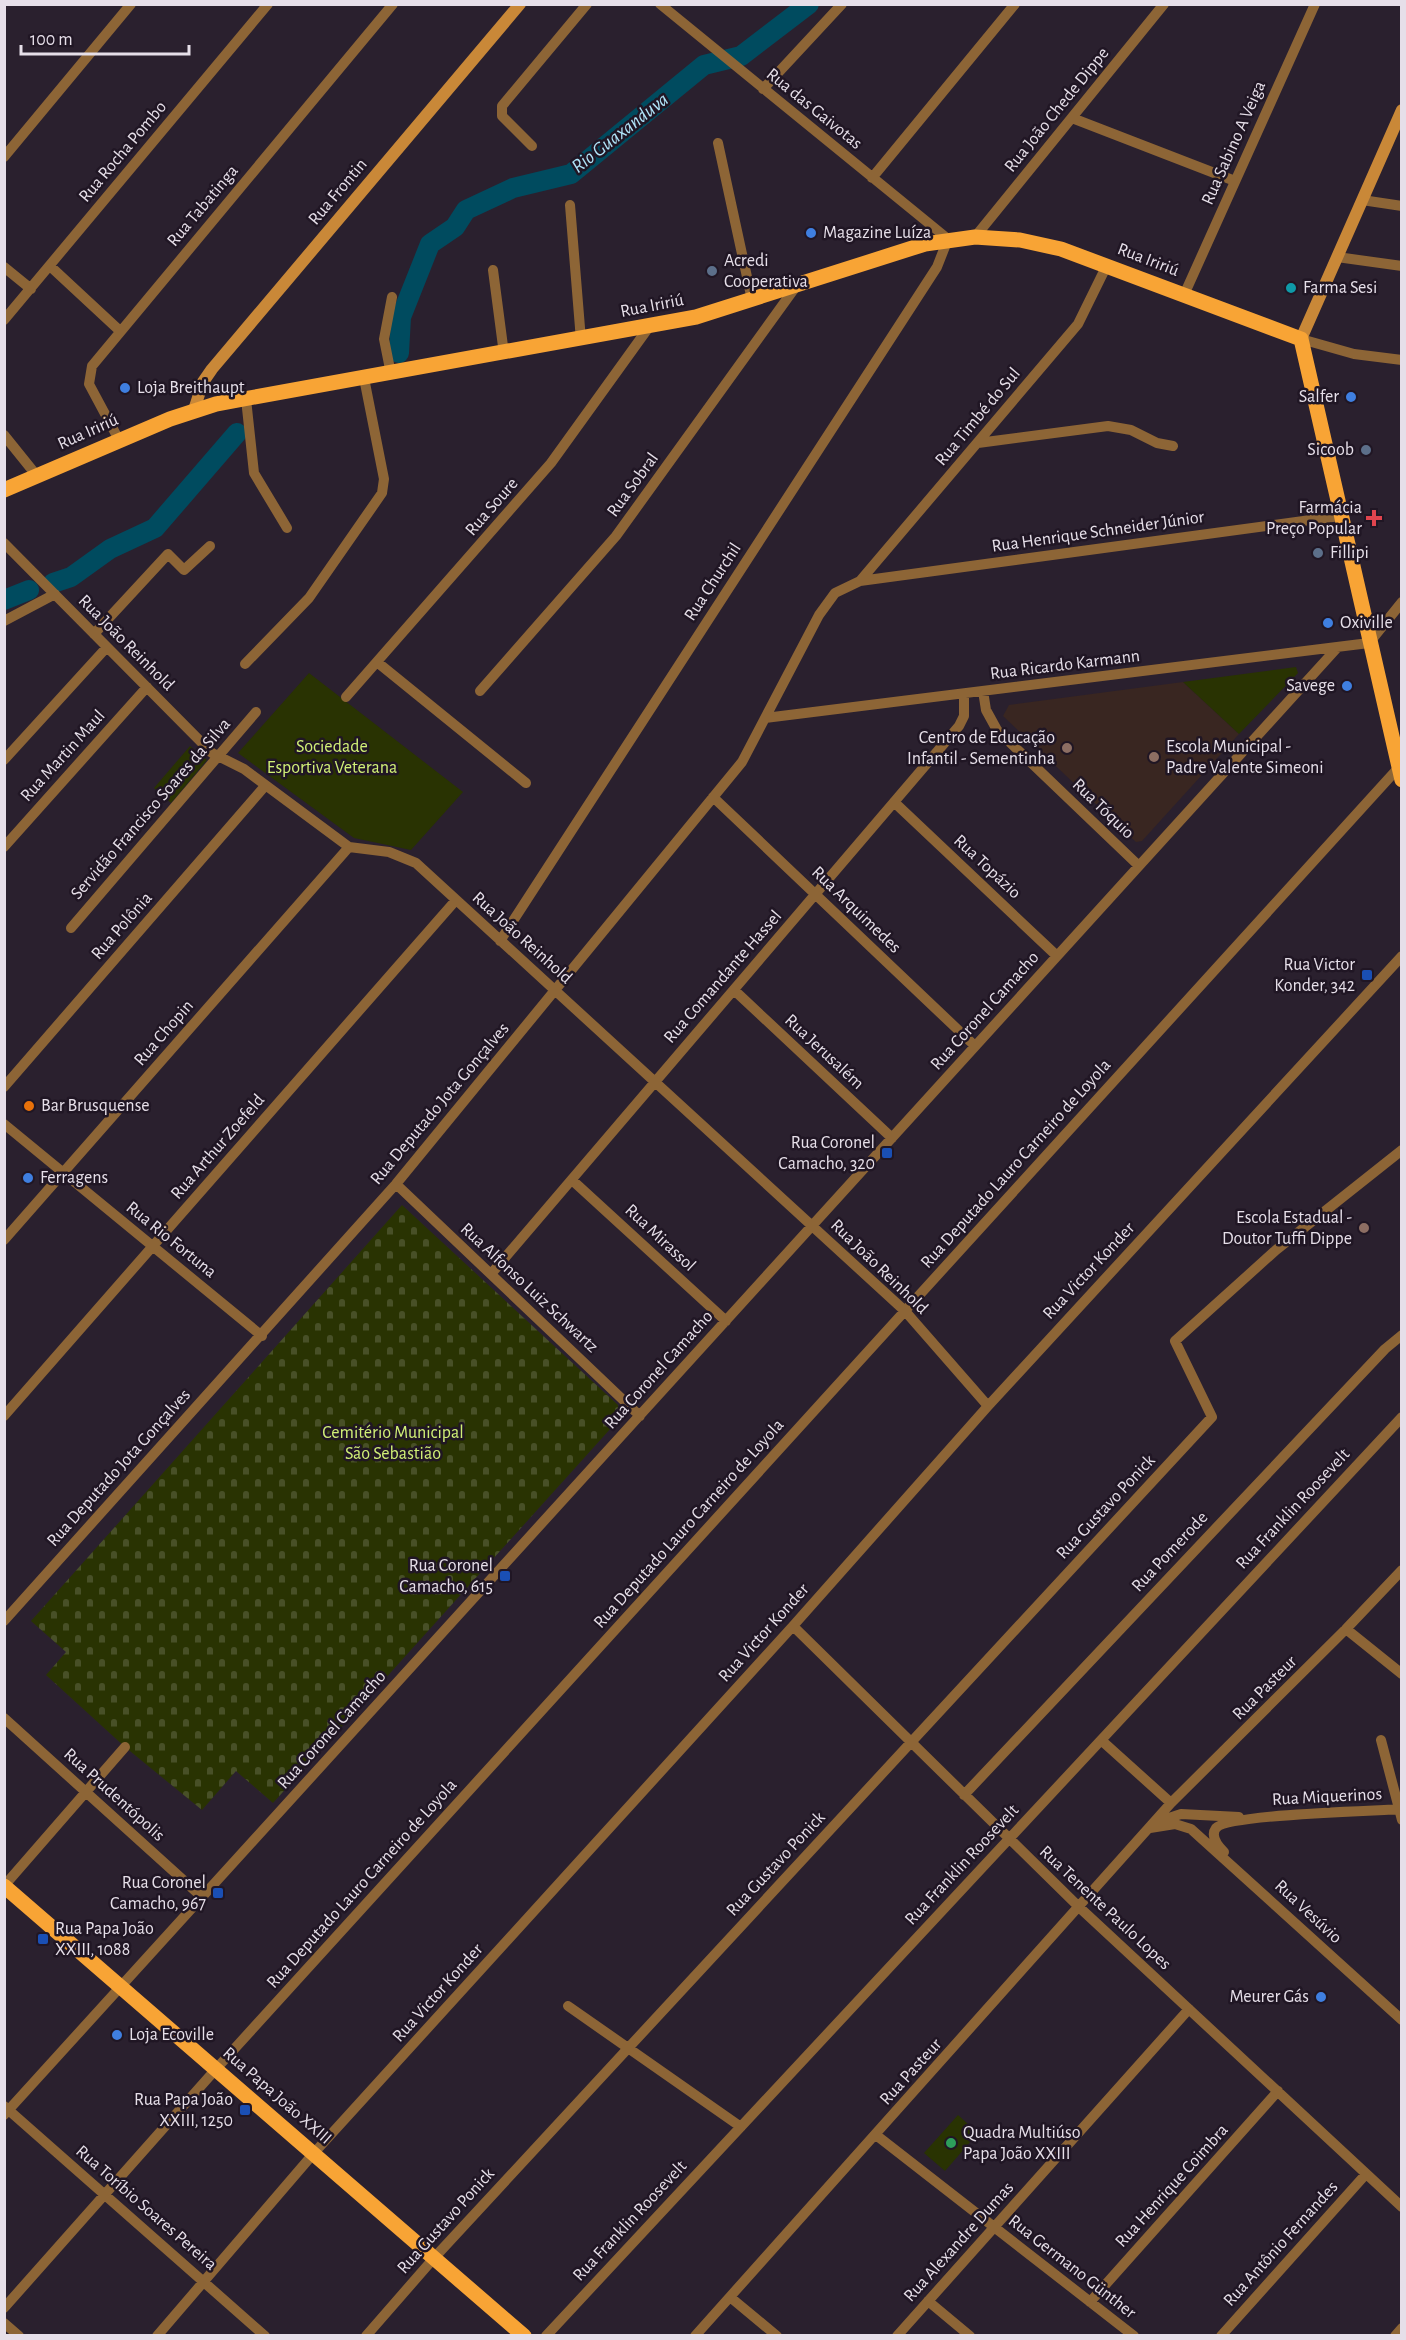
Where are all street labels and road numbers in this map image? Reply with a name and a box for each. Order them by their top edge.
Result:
street label: Rua João Chede Dippe [1001,44,1113,176]
street label: Rua das Gaivotas [763,65,865,153]
street label: Rua Sabino A Veiga [1199,78,1269,208]
street label: Rua Rocha Pombo [76,98,170,206]
street label: Rua Frontin [305,155,371,229]
street label: Rua Tabatinga [164,162,242,250]
street label: Rua Iririú [1115,240,1181,280]
street label: Rua Iririú [619,291,685,321]
street label: Rua Timbé do Sul [932,365,1024,469]
street label: Rua Iririú [55,411,121,453]
street label: Rua Sobral [604,450,662,520]
street label: Rua Soure [462,475,522,539]
street label: Rua Henrique Schneider Júnior [991,508,1206,556]
street label: Rua Churchil [681,540,745,624]
street label: Rua João Reinhold [75,592,177,694]
street label: Rua Ricardo Karmann [989,647,1141,683]
street label: Rua Martin Maul [17,707,109,805]
street label: Servidão Francisco Soares da Silva [68,715,234,903]
street label: Rua Tóquio [1069,775,1137,843]
street label: Rua Topázio [950,832,1024,903]
street label: Rua Arquimedes [808,863,904,957]
street label: Rua Polônia [88,889,156,963]
street label: Rua João Reinhold [469,889,575,987]
street label: Rua Comandante Hassel [661,907,785,1047]
street label: Rua Coronel Camacho [927,948,1043,1074]
street label: Rua Chopin [131,997,197,1069]
street label: Rua Jerusalém [781,1011,867,1093]
street label: Rua Deputado Jota Gonçalves [367,1020,513,1188]
street label: Rua Deputado Lauro Carneiro de Loyola [918,1056,1114,1272]
street label: Rua Arthur Zoefeld [168,1091,268,1203]
street label: Rua Rio Fortuna [123,1198,219,1282]
street label: Rua Mirassol [621,1201,699,1275]
street label: Rua João Reinhold [827,1216,931,1318]
street label: Rua Victor Konder [1040,1219,1138,1323]
street label: Rua Alfonso Luiz Schwartz [457,1220,601,1356]
street label: Rua Coronel Camacho [601,1307,717,1433]
street label: Rua Deputado Jota Gonçalves [44,1386,194,1550]
street label: Rua Deputado Lauro Carneiro de Loyola [591,1416,787,1632]
street label: Rua Franklin Roosevelt [1233,1445,1353,1573]
street label: Rua Gustavo Ponick [1053,1451,1159,1563]
street label: Rua Pomerode [1129,1508,1211,1596]
street label: Rua Victor Konder [715,1580,813,1686]
street label: Rua Pasteur [1229,1652,1301,1724]
street label: Rua Coronel Camacho [274,1667,390,1793]
street label: Rua Prudentópolis [60,1745,168,1845]
street label: Rua Deputado Lauro Carneiro de Loyola [264,1776,460,1992]
street label: Rua Miquerinos [1271,1785,1383,1809]
street label: Rua Franklin Roosevelt [902,1801,1022,1929]
street label: Rua Gustavo Ponick [723,1808,829,1920]
street label: Rua Tenente Paulo Lopes [1036,1843,1174,1973]
street label: Rua Vesúvio [1271,1877,1345,1947]
street label: Rua Victor Konder [389,1940,487,2046]
street label: Rua Pasteur [877,2035,945,2109]
street label: Rua Papa João XXIII [219,2044,335,2148]
street label: Rua Henrique Coimbra [1112,2121,1232,2251]
street label: Rua Toríbio Soares Pereira [72,2142,220,2274]
street label: Rua Franklin Roosevelt [570,2157,690,2285]
street label: Rua Gustavo Ponick [394,2164,499,2277]
street label: Rua Antônio Fernandes [1220,2178,1342,2310]
street label: Rua Alexandre Dumas [901,2179,1017,2305]
street label: Rua Germano Günther [1005,2212,1139,2322]

